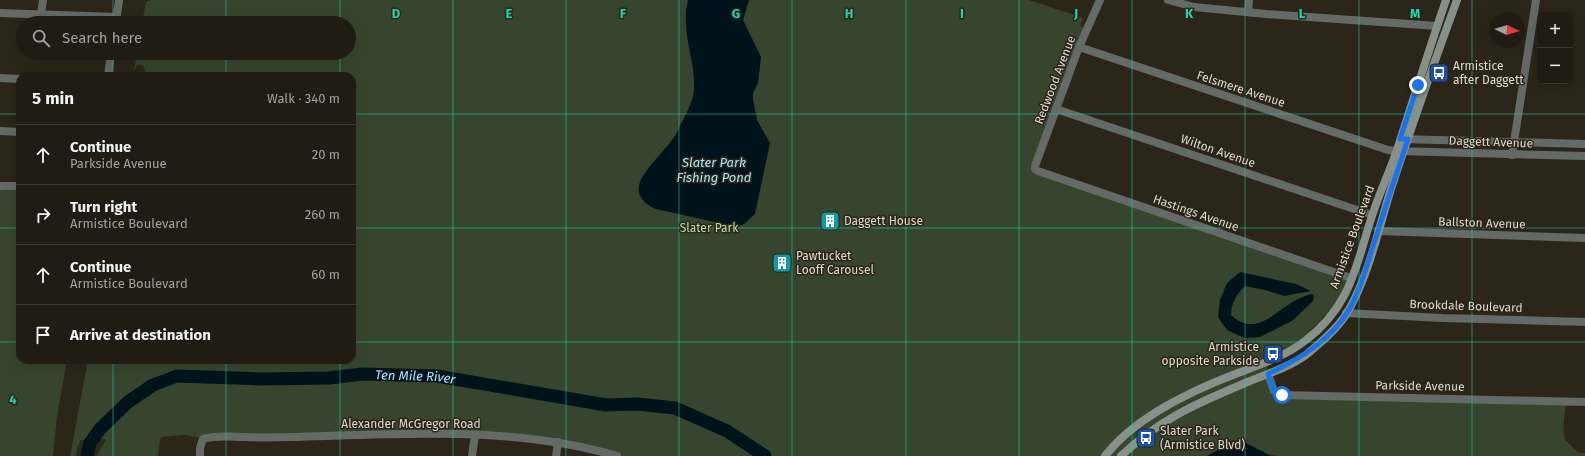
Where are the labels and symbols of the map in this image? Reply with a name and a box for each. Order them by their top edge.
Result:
text: D [392,6,401,21]
text: E [506,6,513,21]
text: F [620,6,627,21]
text: G [732,6,740,21]
text: H [845,6,853,21]
text: I [960,6,964,21]
text: J [1073,6,1078,21]
text: K [1185,6,1194,21]
text: L [1299,6,1306,21]
text: M [1410,6,1420,21]
north arrow [1489,12,1525,48]
street label: Redwood Avenue [1032,34,1078,126]
place label: Armistice after Daggett [1453,59,1524,87]
bus stop icon: Armistice after Daggett [1428,62,1450,84]
street label: Felsmere Avenue [1195,68,1287,110]
route end [1409,76,1427,94]
street label: Wilton Avenue [1179,132,1257,170]
street label: Daggett Avenue [1449,134,1533,150]
water label: Slater Park Fishing Pond [677,155,752,185]
street label: Armistice Boulevard [1327,184,1377,290]
street label: Hastings Avenue [1151,192,1241,234]
building icon: Daggett House [819,210,841,232]
place label: Daggett House [844,214,923,228]
street label: Ballston Avenue [1438,214,1526,232]
park label: Slater Park [680,221,739,235]
place label: Pawtucket Looff Carousel [796,249,874,277]
building icon: Pawtucket Looff Carousel [771,252,793,274]
street label: Brookdale Boulevard [1409,297,1523,315]
place label: Armistice opposite Parkside [1162,340,1259,368]
bus stop icon: Armistice opposite Parkside [1262,343,1284,365]
water label: Ten Mile River [375,367,458,387]
street label: Parkside Avenue [1375,378,1465,394]
route start [1273,386,1291,404]
text: 4 [9,392,17,407]
street label: Alexander McGregor Road [341,417,481,431]
place label: Slater Park (Armistice Blvd) [1160,424,1245,452]
bus stop icon: Slater Park (Armistice Blvd) [1135,427,1157,449]

